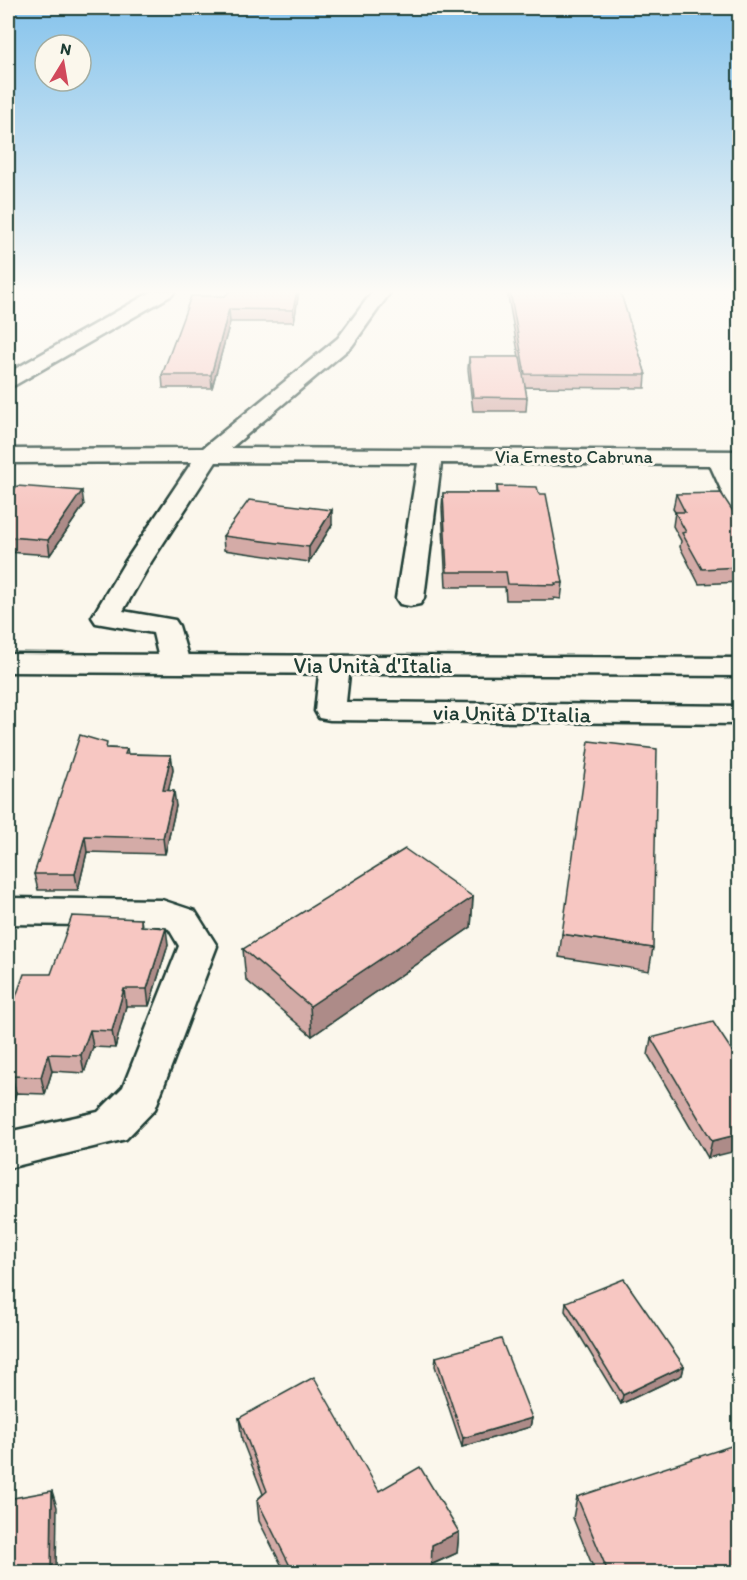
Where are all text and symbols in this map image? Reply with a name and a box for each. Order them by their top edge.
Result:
north arrow [33,33,93,93]
text: N [59,38,73,59]
street label: Via Ernesto Cabruna [495,446,654,468]
street label: Via Unità d'Italia [294,652,453,679]
street label: via Unità D'Italia [433,699,592,728]

